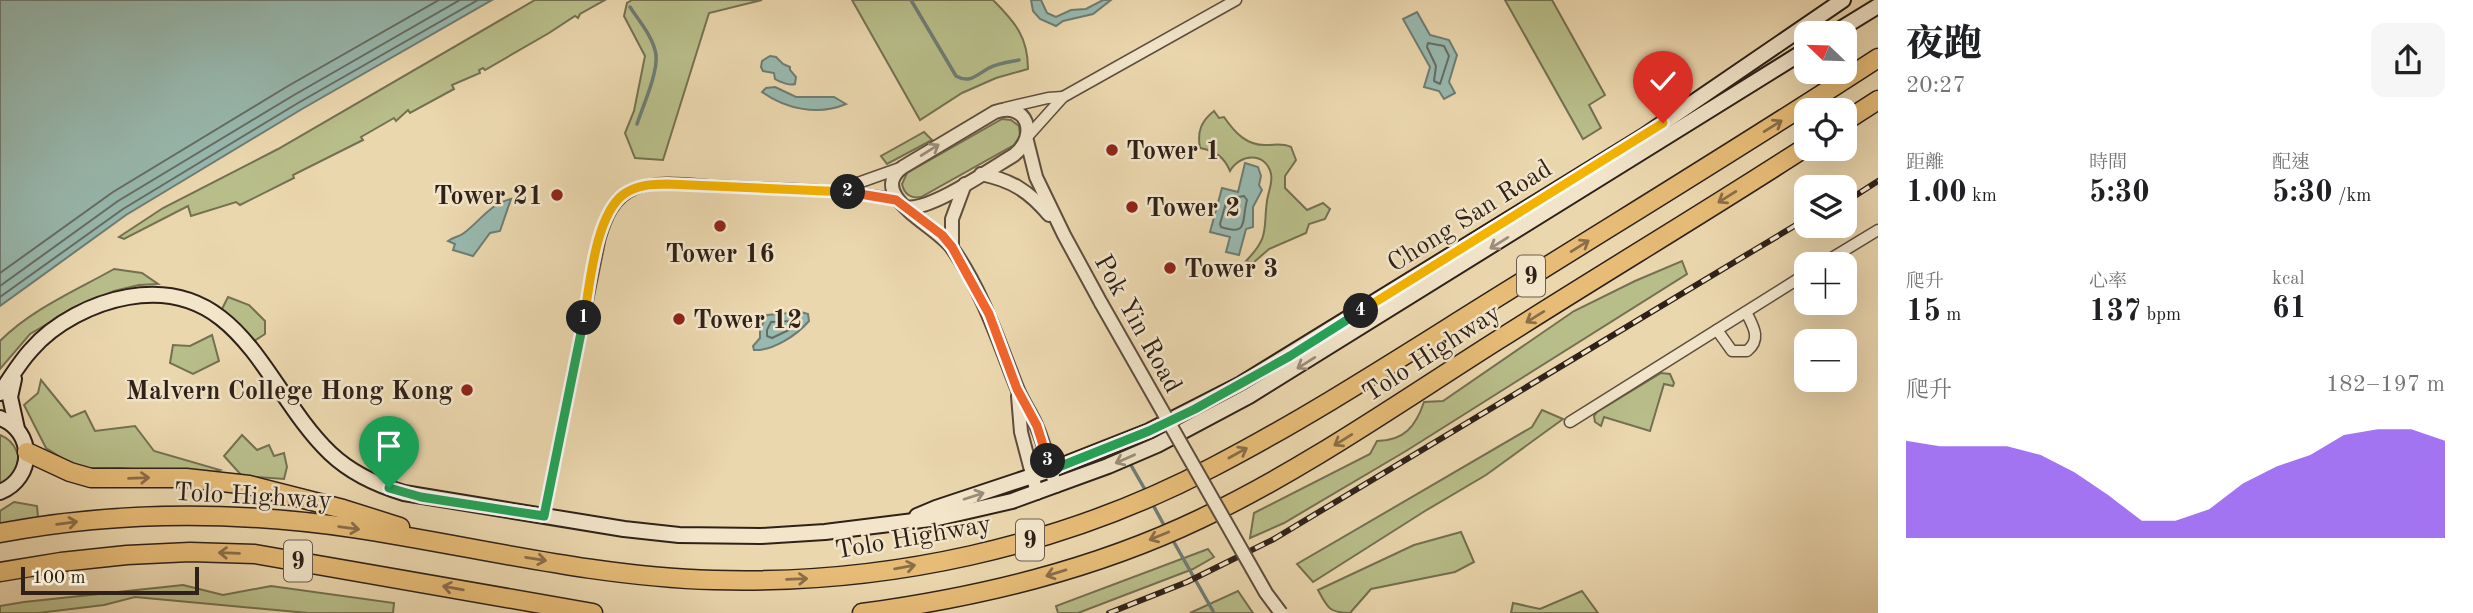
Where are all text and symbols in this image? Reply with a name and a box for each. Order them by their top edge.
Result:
north arrow [1794,21,1857,84]
map controls [1794,21,1857,392]
button: share [2371,23,2445,97]
text: 夜跑 [1906,27,1982,65]
pin [1633,51,1693,123]
icon: check [1644,62,1682,100]
text: 20:27 [1906,74,1966,97]
button: locate [1794,98,1857,161]
one-way arrow [1762,118,1782,132]
place label: Tower 1 [1126,139,1220,165]
one-way arrow [920,142,939,157]
marker: Tower 1 [1104,142,1120,158]
text: 距離 [1906,154,1944,173]
text: 時間 [2089,154,2127,173]
text: 配速 [2272,154,2310,173]
street label: Chong San Road [1383,156,1557,278]
pin: 2 [830,174,866,210]
button: layers [1794,175,1857,238]
text: 1.00 [1906,178,1967,208]
text: 5:30 [2089,178,2150,208]
text: 5:30 [2272,178,2333,208]
text: 2 [842,182,853,201]
place label: Tower 21 [434,184,543,210]
marker: Tower 21 [549,187,565,203]
text: km [1967,187,1997,206]
text: /km [2333,187,2371,206]
one-way arrow [1718,190,1738,204]
place label: Tower 2 [1146,196,1240,222]
marker: Tower 2 [1124,199,1140,215]
marker: Tower 16 [712,218,728,234]
one-way arrow [1490,235,1509,250]
one-way arrow [1569,238,1589,252]
place label: Tower 16 [665,242,775,268]
street label: Pok Yin Road [1089,251,1186,397]
button: + [1794,252,1857,315]
road number: 9 [1517,256,1545,296]
place label: Tower 3 [1184,257,1278,283]
marker: Tower 3 [1162,260,1178,276]
text: kcal [2272,270,2305,289]
text: 爬升 [1906,273,1944,292]
text: 心率 [2089,273,2127,292]
pin: 4 [1344,294,1378,328]
text: 61 [2272,294,2307,324]
text: 15 [1906,297,1941,327]
text: 137 [2089,297,2141,327]
pin: 1 [566,300,602,336]
street label: Tolo Highway [1359,300,1506,408]
text: 4 [1355,301,1366,320]
text: m [1941,306,1961,325]
text: bpm [2141,306,2181,325]
text: 1 [578,308,589,327]
place label: Tower 12 [693,308,802,334]
marker: Tower 12 [671,311,687,327]
one-way arrow [1525,311,1545,325]
button: − [1794,329,1857,392]
one-way arrow [1296,356,1316,370]
text: 182–197 m [2326,373,2445,396]
place label: Malvern College Hong Kong [126,379,454,405]
text: 爬升 [1906,379,1952,402]
marker: Malvern College Hong Kong [459,382,475,398]
pin [359,416,419,488]
icon: arrive [370,427,408,465]
one-way arrow [1333,433,1353,447]
pin: 3 [1030,444,1066,478]
one-way arrow [1228,446,1248,460]
text: 3 [1042,451,1053,470]
one-way arrow [1115,453,1136,466]
one-way arrow [127,472,150,485]
street label: Tolo Highway [173,480,333,514]
one-way arrow [962,489,984,501]
street label: Tolo Highway [833,511,994,565]
one-way arrow [56,517,78,530]
road number: 9 [1016,520,1044,560]
one-way arrow [337,521,359,534]
one-way arrow [1149,530,1171,543]
road number: 9 [284,540,312,582]
one-way arrow [218,546,241,559]
one-way arrow [524,553,547,566]
one-way arrow [893,560,916,573]
scale bar [21,564,200,596]
one-way arrow [1046,568,1068,581]
text: 100 m [32,569,85,588]
one-way arrow [785,573,808,586]
one-way arrow [443,581,465,594]

